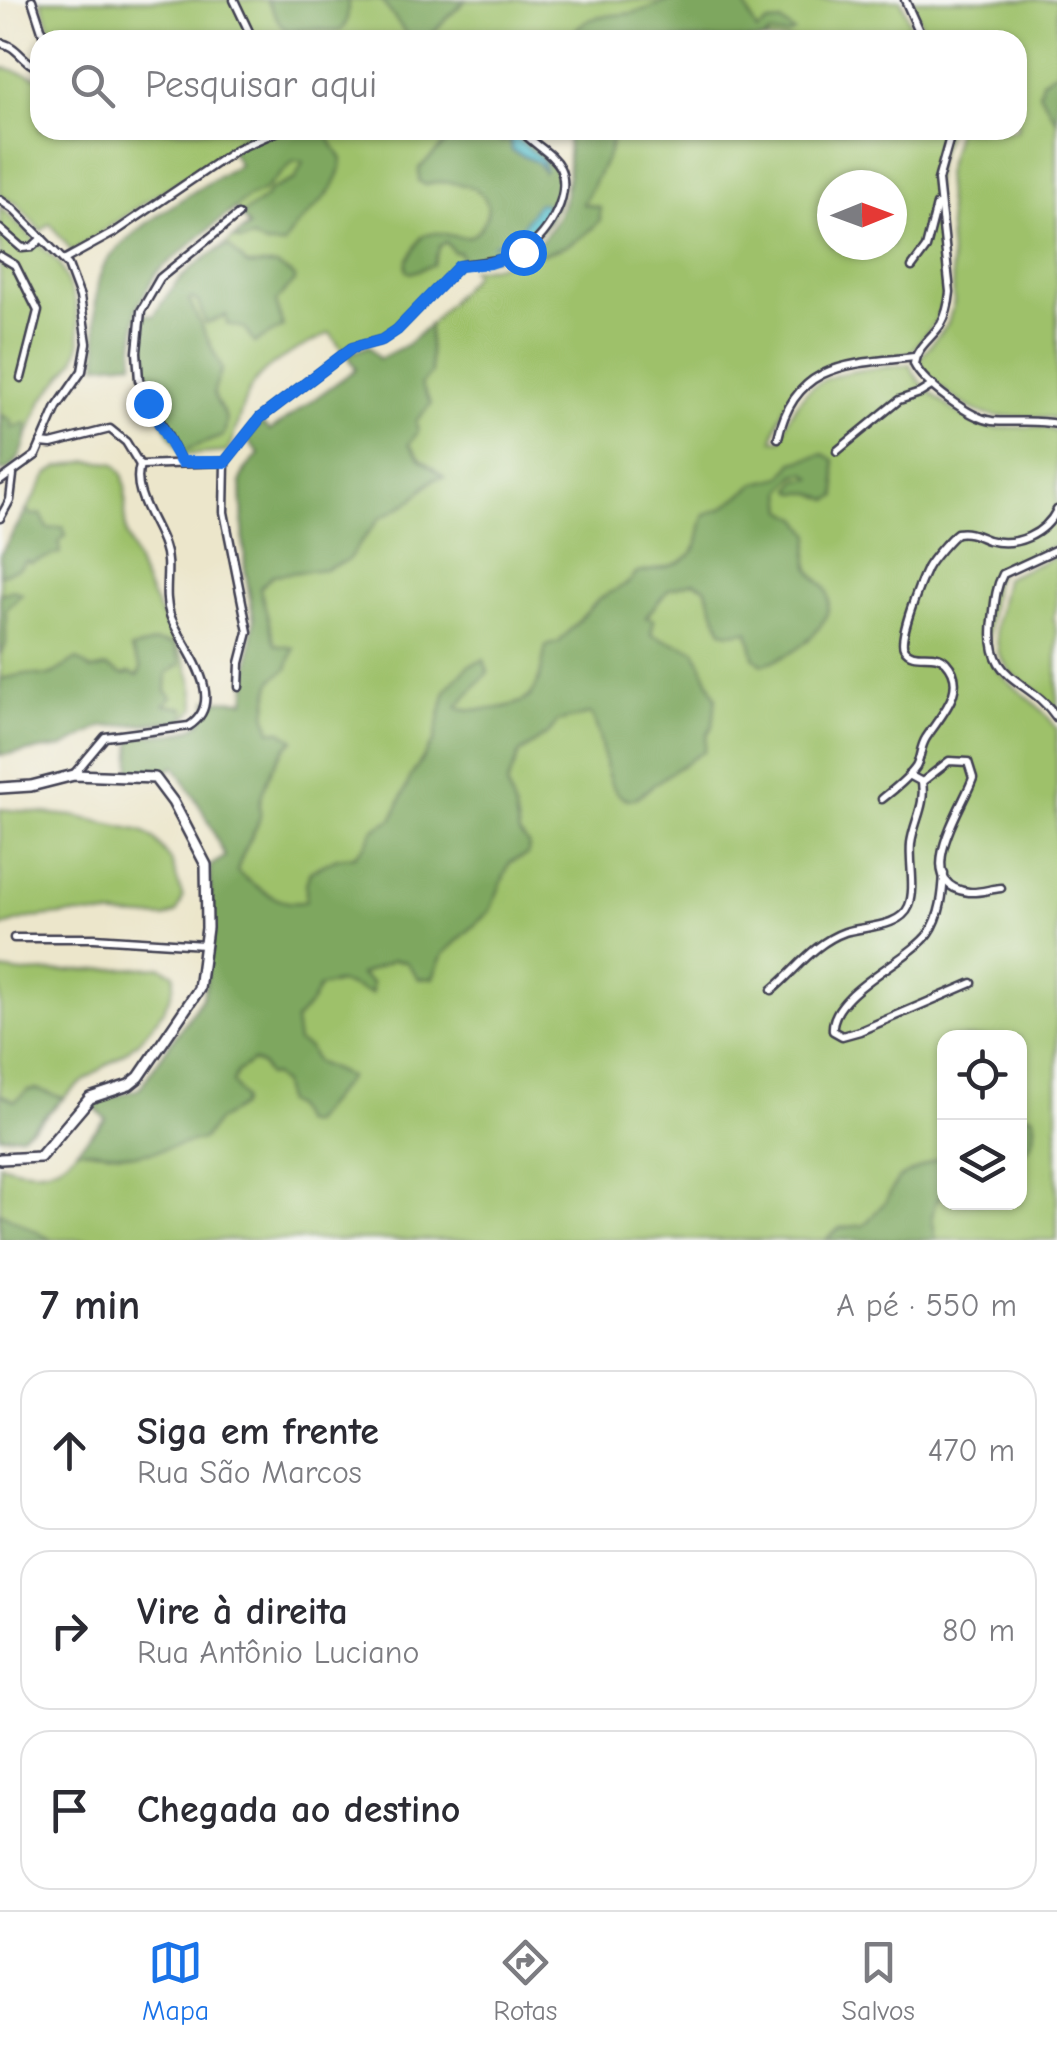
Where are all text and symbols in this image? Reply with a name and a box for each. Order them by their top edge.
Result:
search box [30,30,1027,140]
icon: search [65,58,120,113]
text: Pesquisar aqui [145,63,377,107]
north arrow [817,170,907,260]
route start [501,230,547,276]
route end [126,381,172,427]
map controls [937,1030,1027,1210]
button: locate [937,1030,1027,1120]
button: layers [937,1120,1027,1210]
text: 7 min [40,1281,140,1330]
text: A pé · 550 m [836,1287,1017,1324]
text: Siga em frente [137,1410,379,1454]
icon: ahead [42,1423,97,1478]
text: 470 m [928,1432,1015,1469]
text: Rua São Marcos [137,1454,362,1491]
text: Vire à direita [137,1590,348,1634]
icon: right [42,1603,97,1658]
text: 80 m [942,1612,1015,1649]
text: Rua Antônio Luciano [137,1634,419,1671]
icon: arrive [42,1783,97,1838]
text: Chegada ao destino [137,1788,460,1832]
tab: Mapa [142,1935,209,2027]
tab: Rotas [493,1935,558,2027]
tab: Salvos [842,1935,915,2027]

